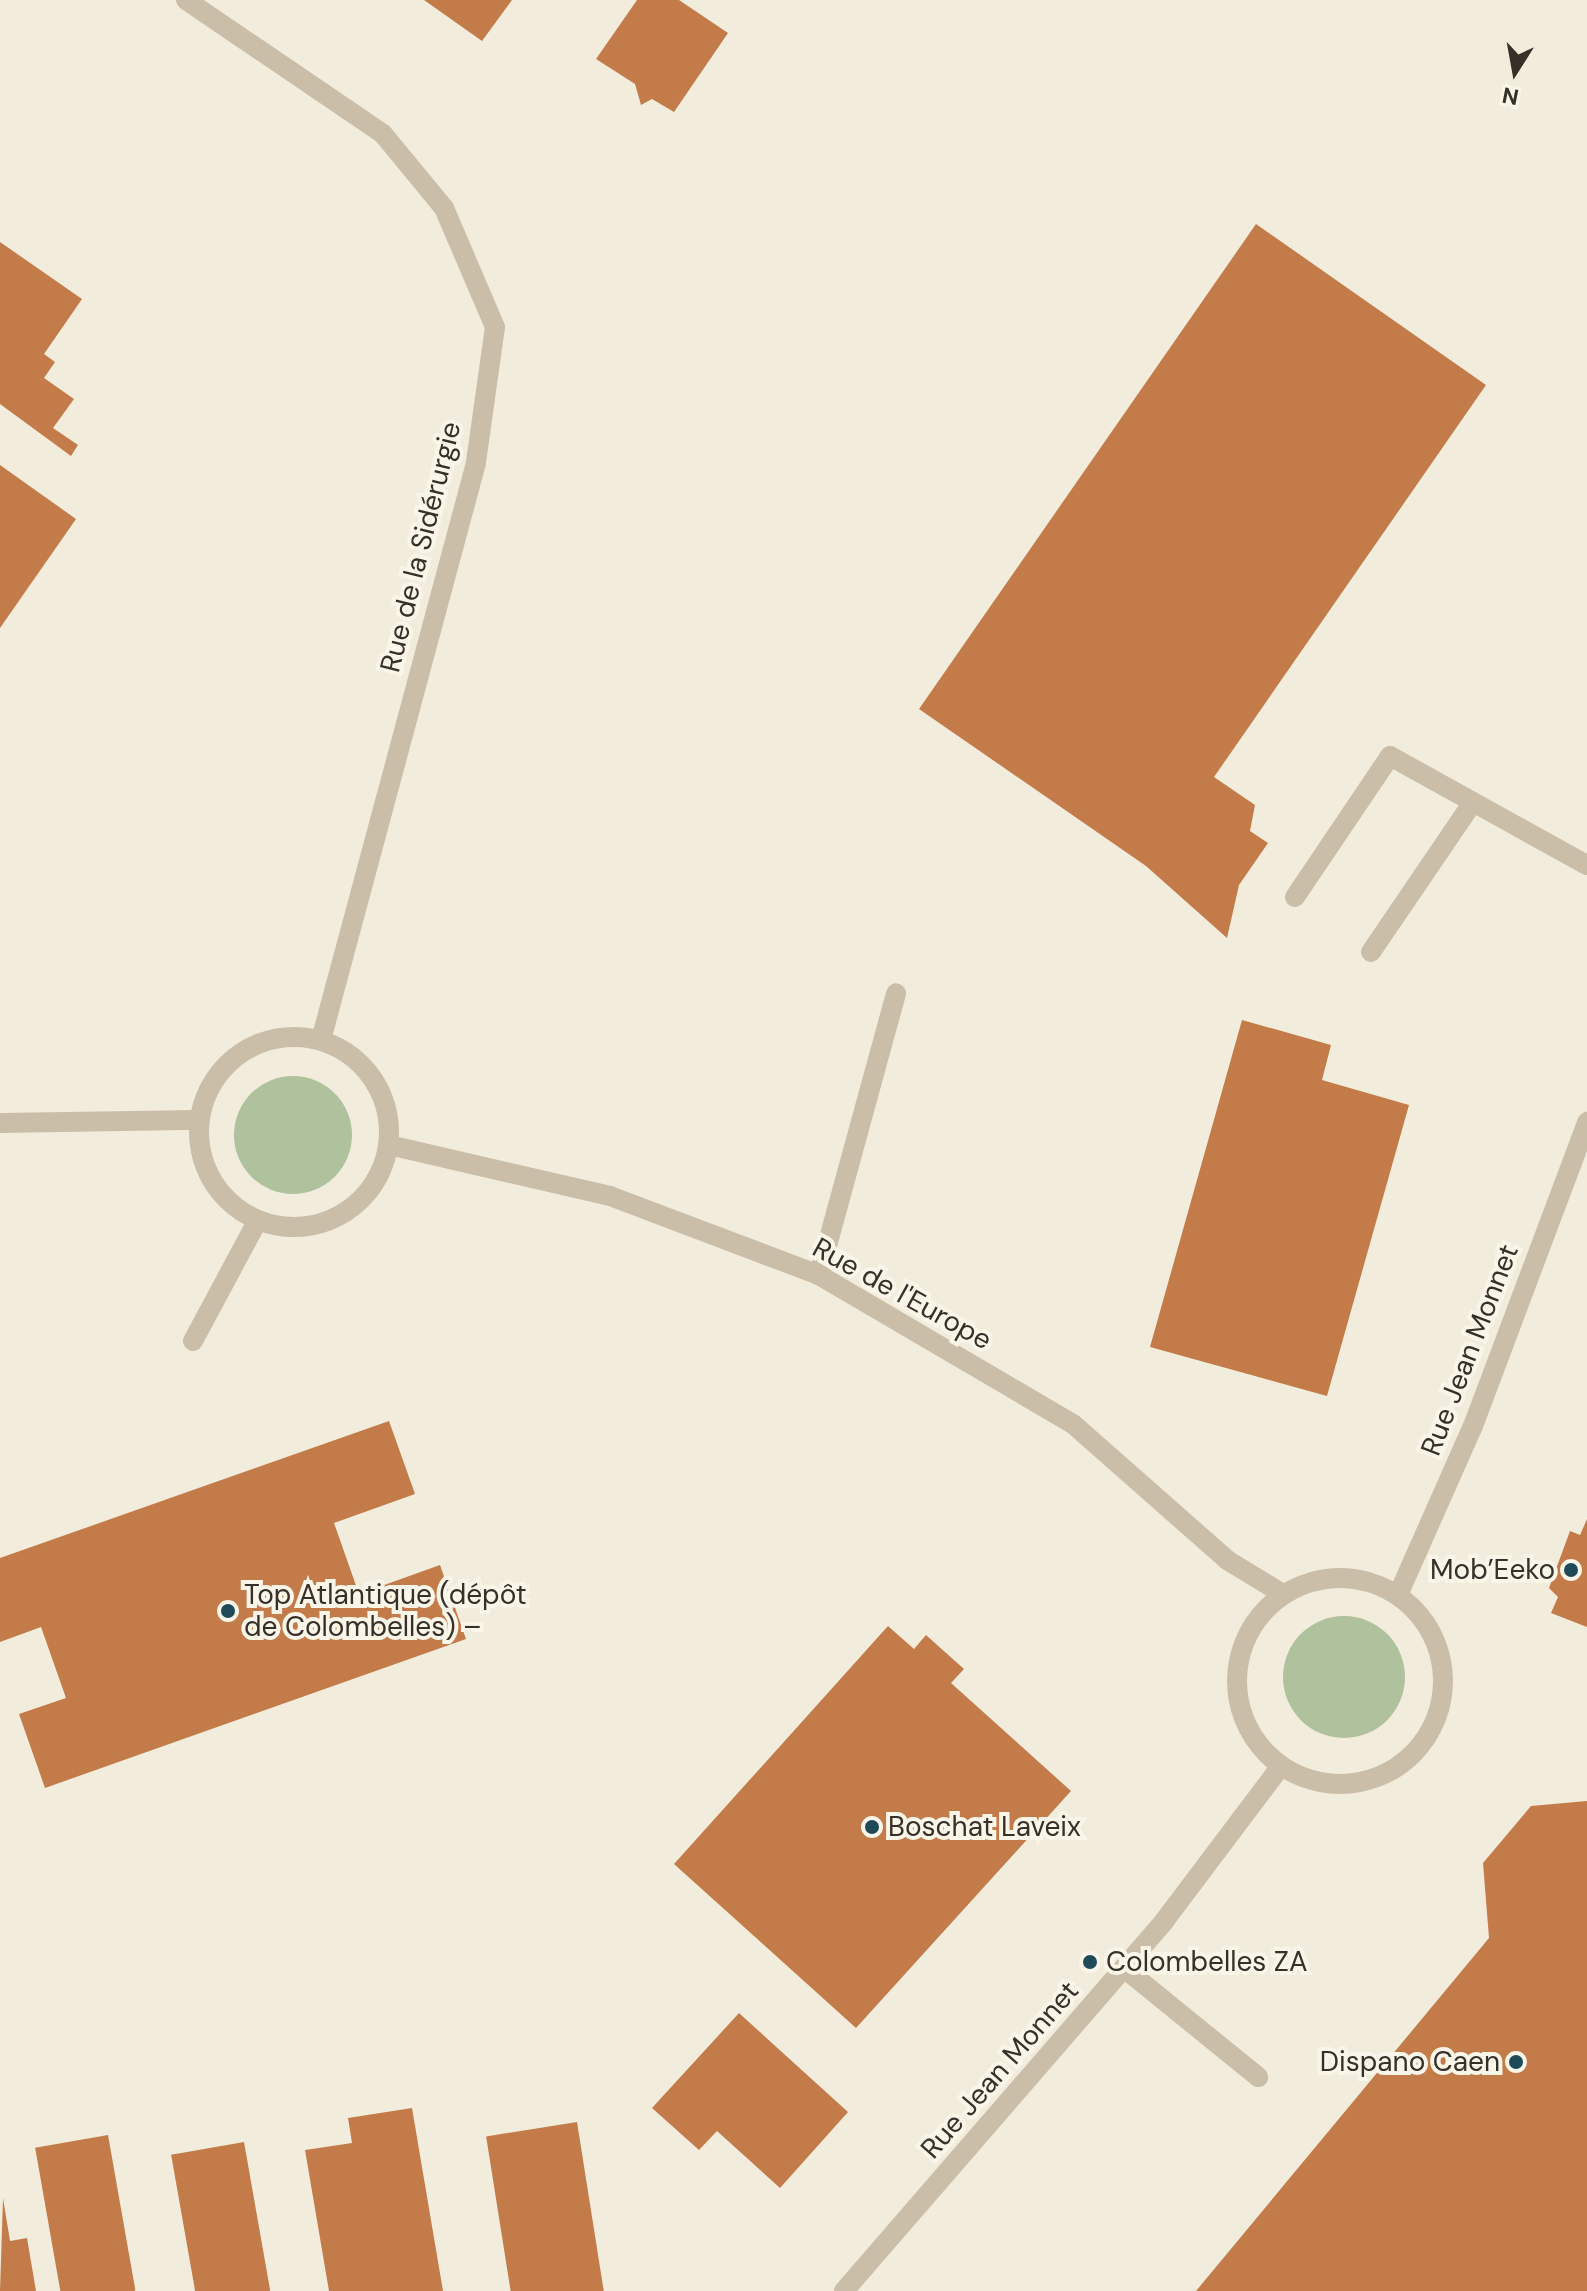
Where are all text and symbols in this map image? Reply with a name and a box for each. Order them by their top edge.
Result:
north arrow [1475,32,1555,112]
text: N [1500,80,1521,112]
street label: Rue de la Sidérurgie [374,418,468,676]
street label: Rue de l'Europe [807,1231,997,1357]
street label: Rue Jean Monnet [1414,1240,1526,1460]
place label: Mob’Eeko [1430,1553,1555,1587]
marker: Mob’Eeko [1562,1561,1580,1579]
place label: Top Atlantique (dépôt de Colombelles) – [244,1578,527,1644]
marker: Top Atlantique (dépôt de Colombelles) – [219,1602,237,1620]
place label: Boschat Laveix [888,1810,1081,1844]
marker: Boschat Laveix [863,1818,881,1836]
place label: Colombelles ZA [1106,1945,1308,1979]
marker: Colombelles ZA [1081,1953,1099,1971]
street label: Rue Jean Monnet [914,1975,1086,2165]
place label: Dispano Caen [1320,2045,1500,2079]
marker: Dispano Caen [1507,2053,1525,2071]

